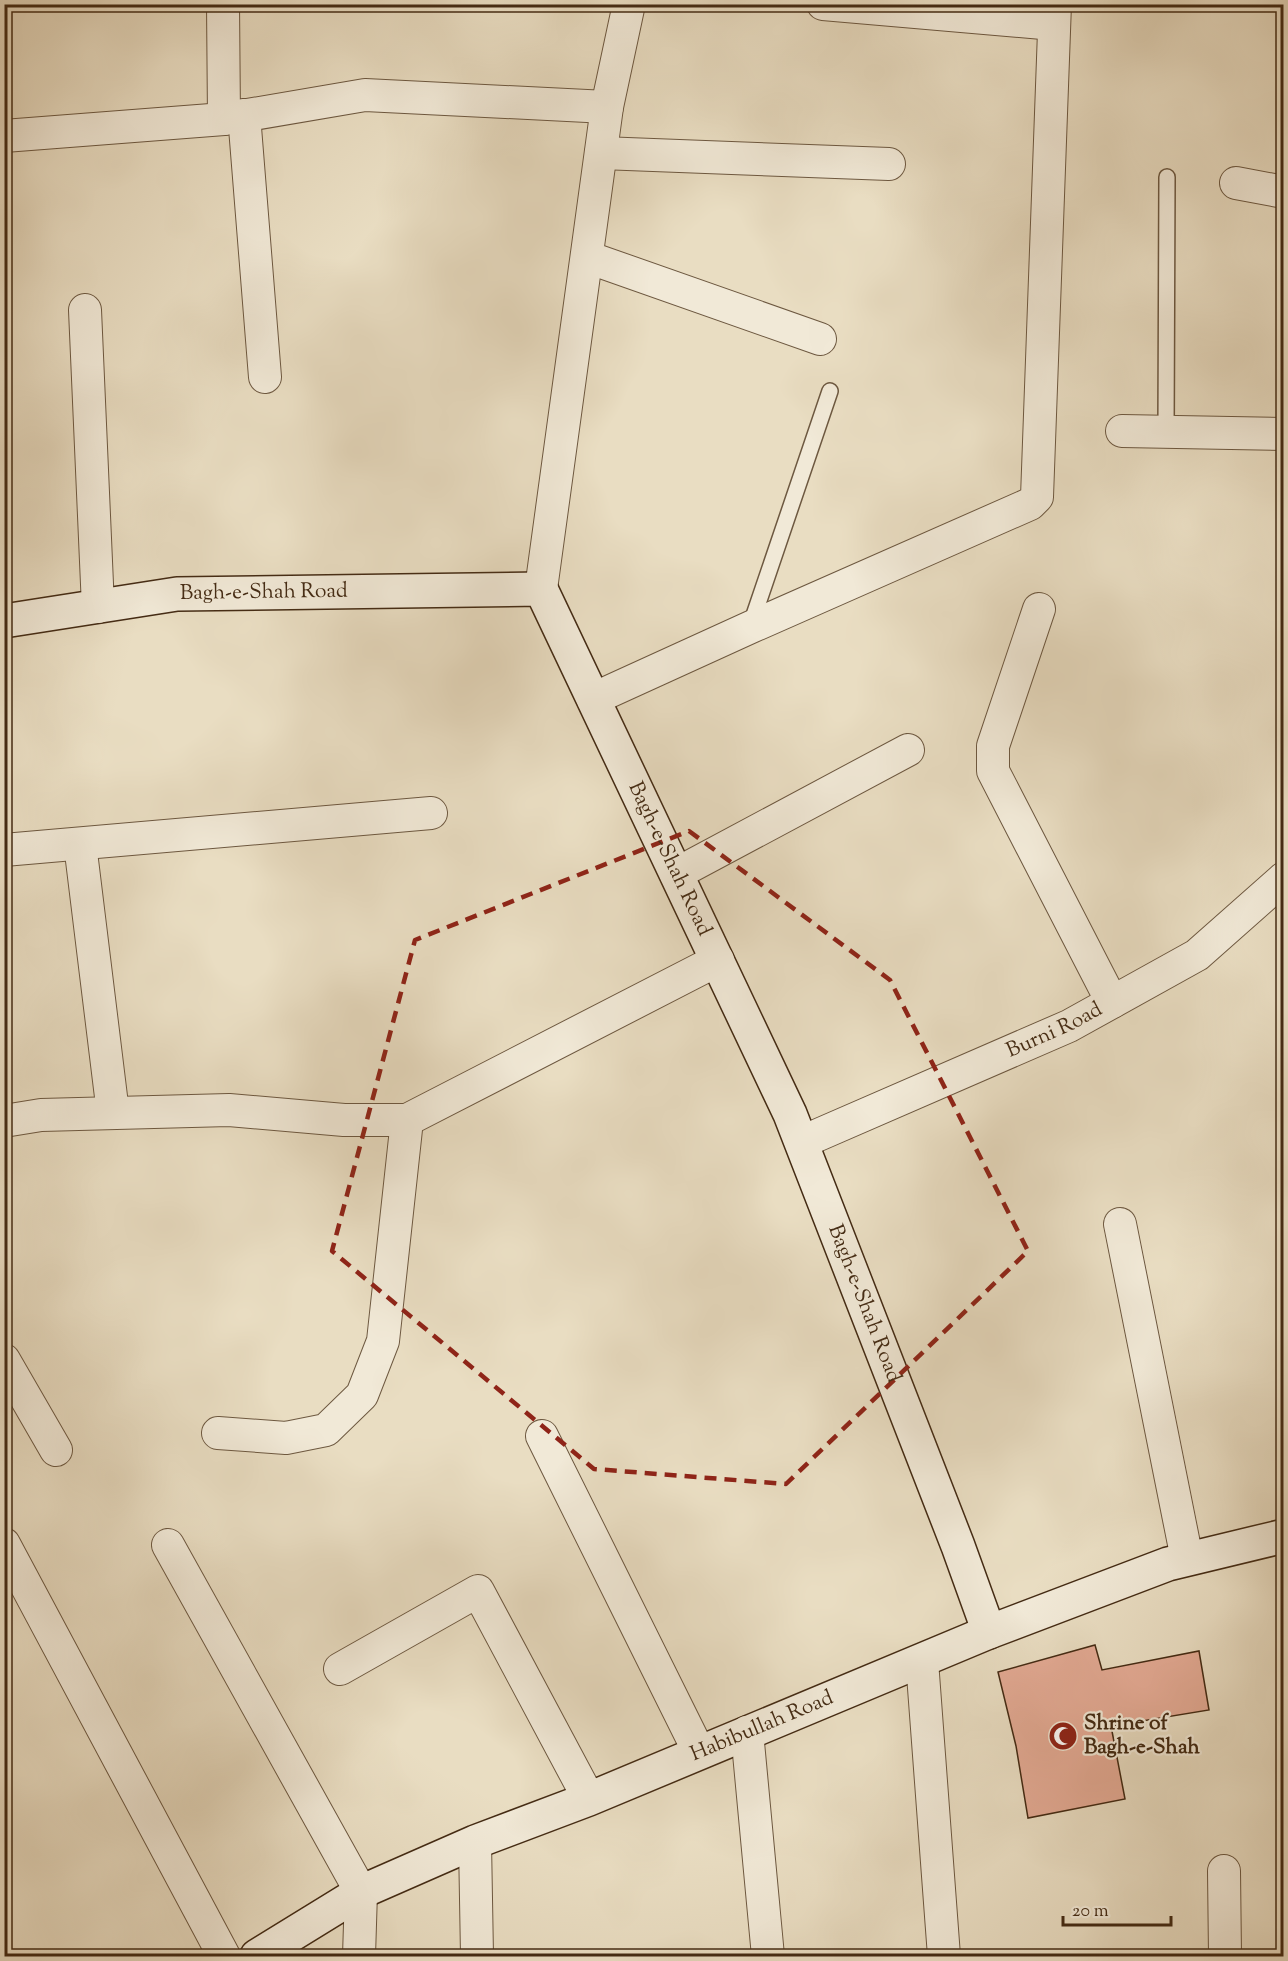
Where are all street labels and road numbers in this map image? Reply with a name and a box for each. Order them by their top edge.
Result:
street label: Bagh-e-Shah Road [180,577,348,609]
street label: Bagh-e-Shah Road [620,777,719,941]
street label: Burni Road [1002,995,1108,1066]
street label: Bagh-e-Shah Road [820,1220,908,1388]
street label: Habibullah Road [686,1683,838,1770]

